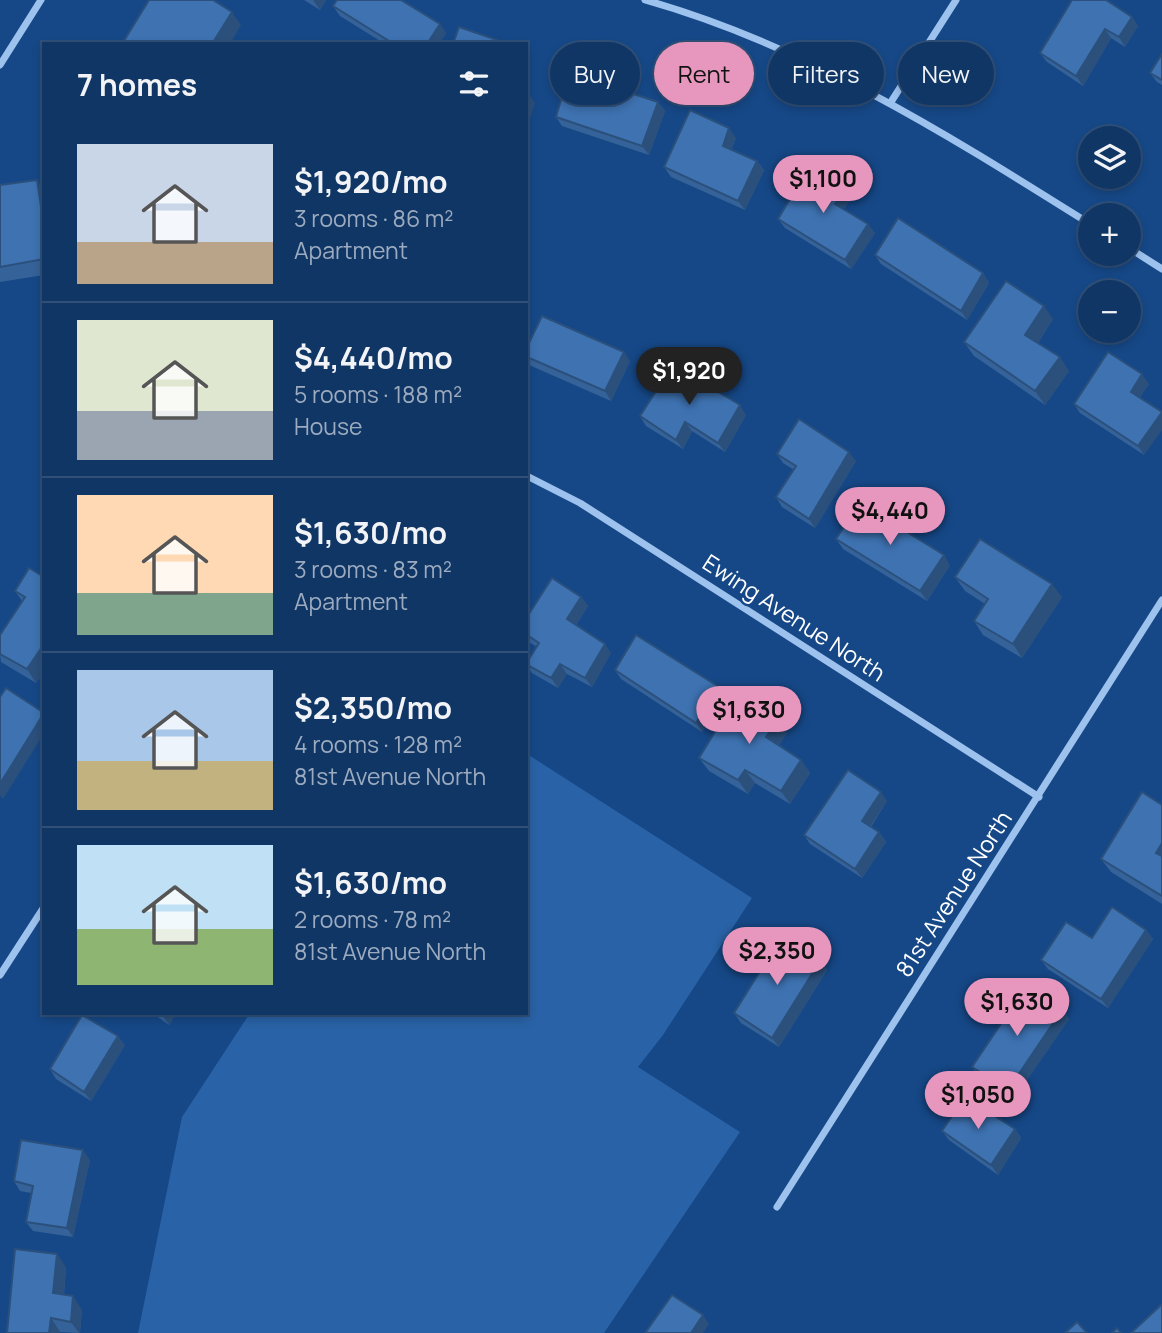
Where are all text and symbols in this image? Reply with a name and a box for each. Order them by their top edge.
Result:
chip: Buy [550,42,640,105]
chip: Rent [654,42,754,105]
chip: Filters [768,42,884,105]
chip: New [898,42,994,105]
text: 7 homes [77,64,197,105]
icon: filters [455,65,493,103]
map controls [1078,126,1141,343]
button: layers [1078,126,1141,189]
pin: $1,100 [766,156,880,215]
text: $1,920/mo [294,161,448,202]
text: $1,100 [789,162,857,194]
icon: home [133,172,217,256]
text: 3 rooms · 86 m² [294,202,454,234]
button: + [1078,203,1141,266]
text: Apartment [294,234,408,266]
button: − [1078,280,1141,343]
text: $4,440/mo [294,337,453,378]
icon: home [133,348,217,432]
pin: $1,920 [632,348,746,407]
text: $1,920 [652,354,726,386]
text: 5 rooms · 188 m² [294,378,462,410]
text: House [294,410,363,442]
pin: $4,440 [833,488,947,547]
text: $4,440 [851,494,929,526]
text: $1,630/mo [294,512,447,553]
icon: home [133,523,217,607]
street label: Ewing Avenue North [697,546,892,688]
text: 3 rooms · 83 m² [294,553,452,585]
text: Apartment [294,585,408,617]
pin: $1,630 [692,686,806,746]
text: $2,350/mo [294,687,452,728]
text: $1,630 [712,693,786,725]
icon: home [133,698,217,782]
text: 4 rooms · 128 m² [294,728,462,760]
text: 81st Avenue North [294,760,486,792]
street label: 81st Avenue North [887,804,1019,983]
text: $1,630/mo [294,862,447,903]
icon: home [133,873,217,957]
text: 2 rooms · 78 m² [294,903,451,935]
pin: $2,350 [720,928,834,987]
text: $2,350 [738,934,816,966]
text: 81st Avenue North [294,935,486,967]
pin: $1,630 [960,978,1074,1038]
text: $1,630 [980,985,1054,1017]
pin: $1,050 [921,1072,1035,1131]
text: $1,050 [941,1078,1015,1110]

